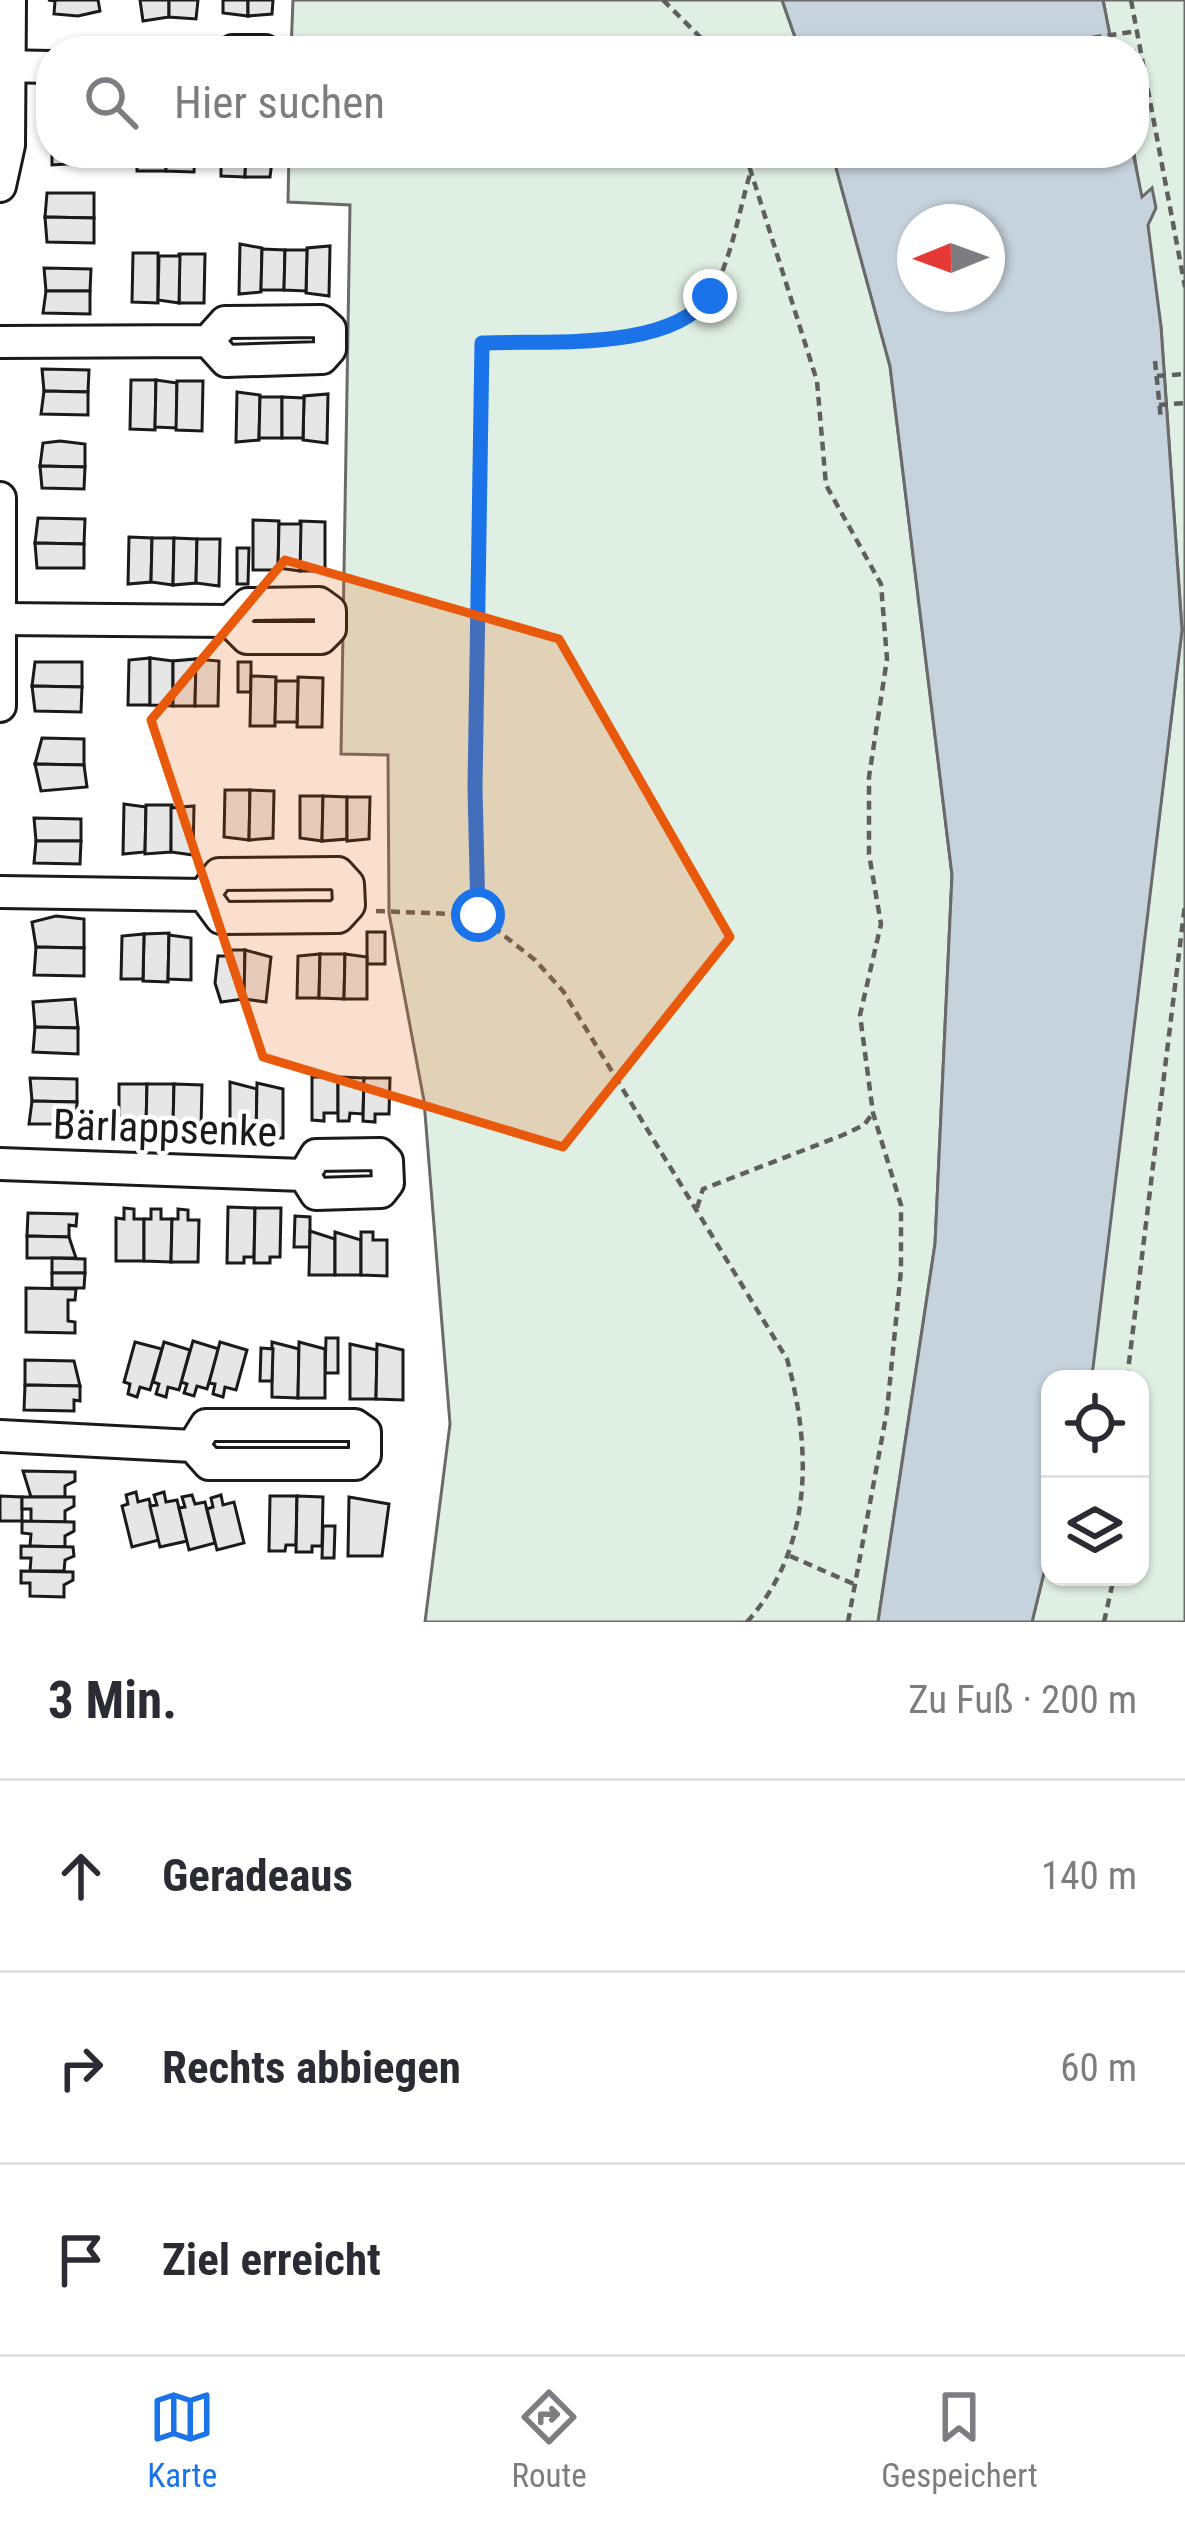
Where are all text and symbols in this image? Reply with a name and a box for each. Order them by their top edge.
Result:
search box [36,36,1149,168]
icon: search [78,69,144,135]
text: Hier suchen [174,76,385,129]
north arrow [897,204,1005,312]
route end [683,269,737,323]
route start [451,888,505,942]
street label: Bärlappsenke [52,1100,278,1156]
map controls [1041,1370,1149,1586]
button: locate [1041,1370,1149,1478]
button: layers [1041,1478,1149,1586]
text: 3 Min. [48,1671,177,1730]
text: Zu Fuß · 200 m [908,1677,1137,1723]
icon: ahead [48,1843,114,1909]
text: Geradeaus [162,1849,353,1902]
text: 140 m [1041,1853,1137,1899]
icon: right [48,2035,114,2101]
text: Rechts abbiegen [162,2041,461,2094]
text: 60 m [1060,2045,1137,2091]
icon: arrive [48,2227,114,2293]
text: Ziel erreicht [162,2233,381,2286]
tab: Karte [147,2384,217,2495]
tab: Route [512,2384,587,2495]
tab: Gespeichert [881,2384,1038,2495]

